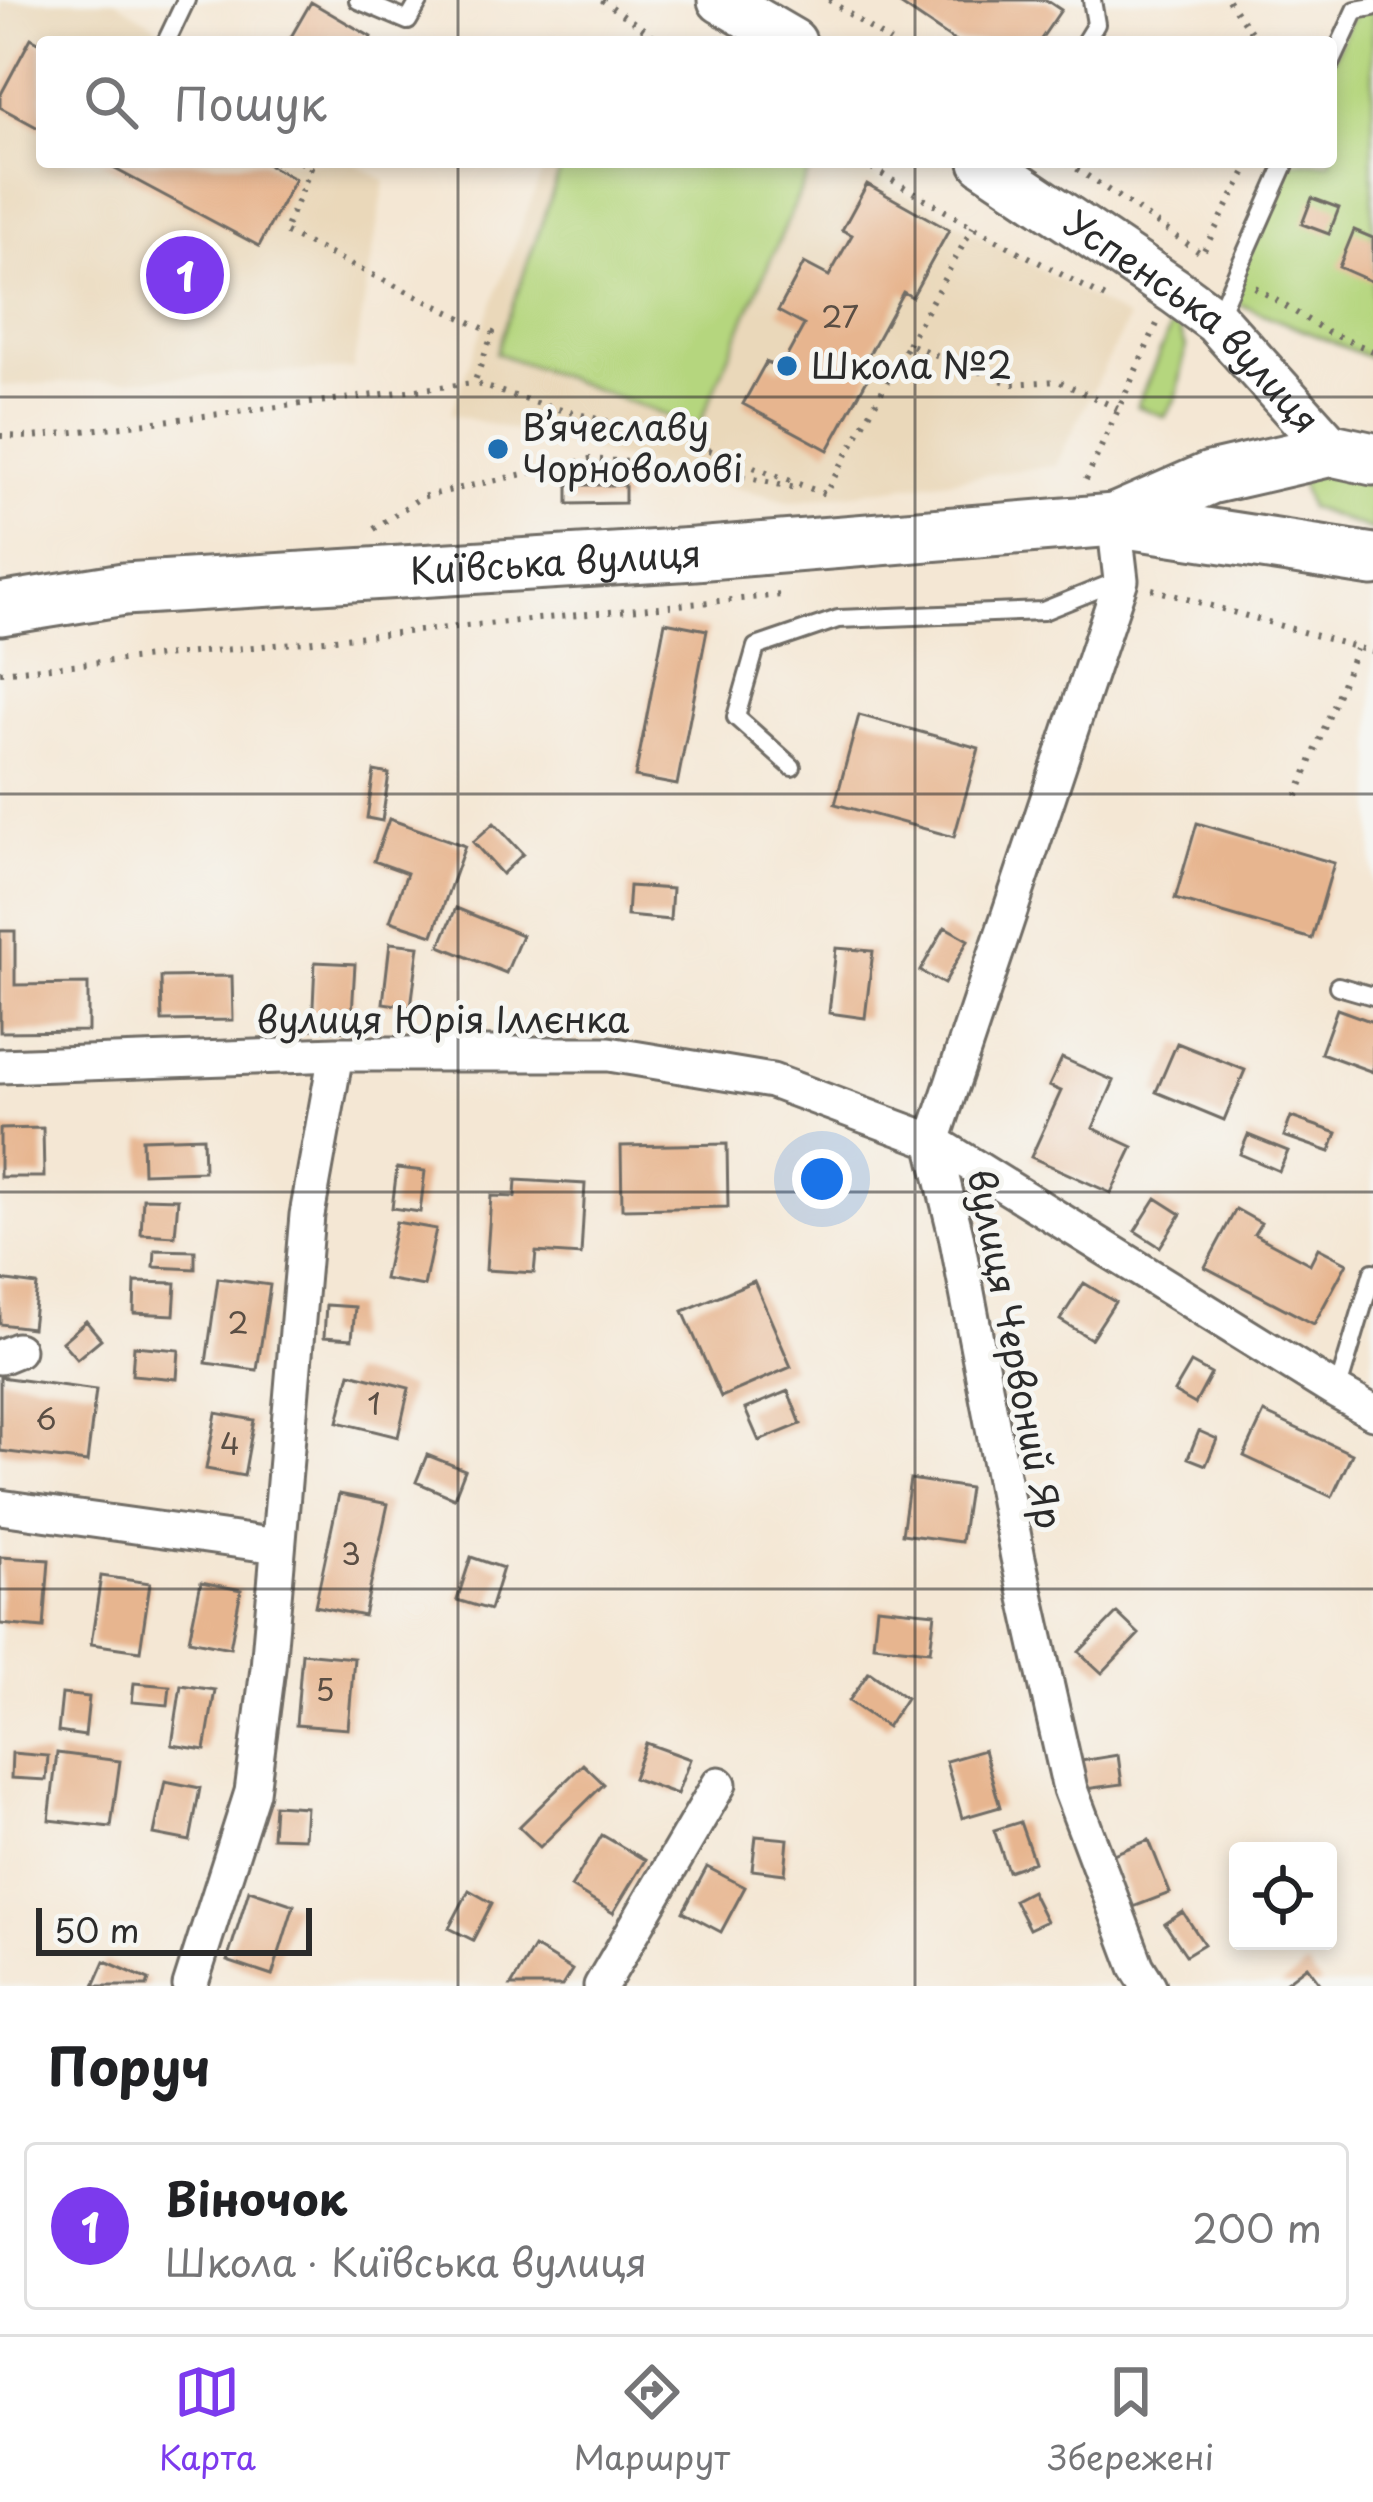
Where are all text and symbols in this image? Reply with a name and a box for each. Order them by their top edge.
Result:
search box [36,36,1337,168]
text: Пошук [174,68,327,136]
icon: search [78,69,144,135]
street label: Успенська вулиця [1054,195,1333,444]
pin: 1 [146,230,224,320]
house number: 27 [821,293,859,338]
place label: Школа №2 [811,337,1012,391]
marker: Школа №2 [774,353,800,379]
place label: В’ячеславу Чорноволові [522,399,743,494]
marker: В’ячеславу Чорноволові [485,436,511,462]
street label: Київська вулиця [408,525,703,596]
street label: вулиця Юрія Іллєнка [257,991,630,1045]
your location [792,1149,852,1209]
street label: вулиця Червоний Яр [956,1164,1078,1533]
house number: 2 [227,1299,249,1344]
house number: 1 [367,1380,381,1425]
house number: 6 [35,1395,57,1440]
house number: 4 [220,1420,240,1465]
house number: 3 [341,1530,361,1575]
house number: 5 [315,1666,335,1711]
map controls [1229,1842,1337,1950]
button: locate [1229,1842,1337,1950]
scale bar [36,1902,312,1955]
text: 50 m [54,1904,140,1954]
text: Поруч [48,2026,210,2103]
text: Віночок [165,2163,347,2231]
text: 1 [81,2197,99,2256]
text: 200 m [1192,2197,1322,2256]
text: Школа · Київська вулиця [165,2231,647,2290]
tab: Карта [159,2359,256,2481]
tab: Маршрут [574,2359,730,2481]
tab: Збережені [1048,2359,1214,2481]

